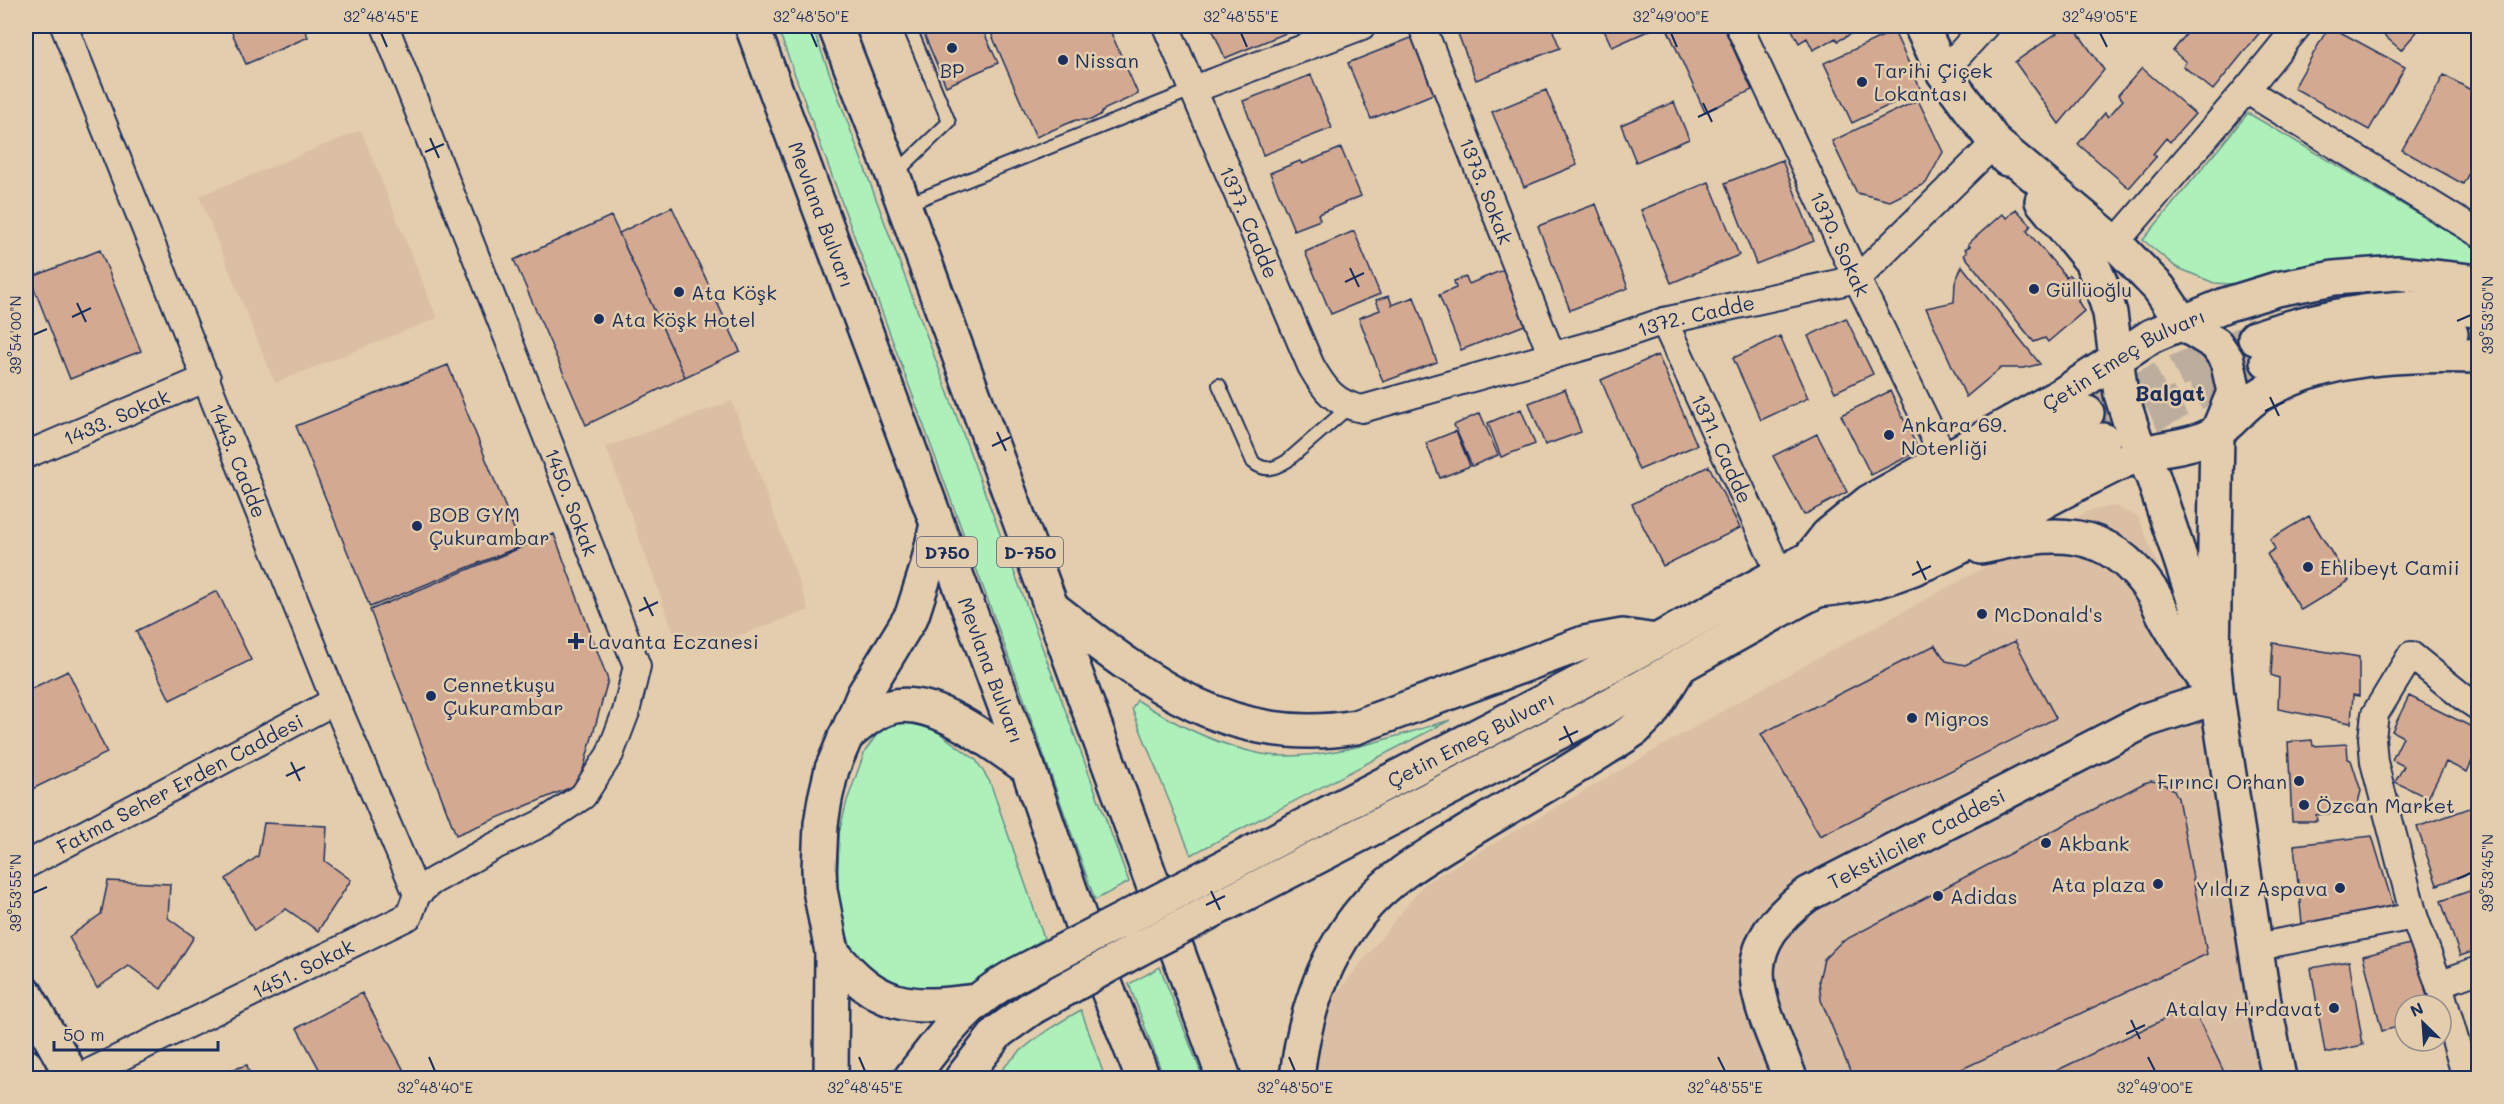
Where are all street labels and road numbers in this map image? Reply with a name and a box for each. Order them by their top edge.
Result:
street label: 1373. Sokak [1454,133,1520,248]
street label: Mevlana Bulvarı [783,138,861,291]
street label: 1377. Cadde [1214,162,1285,282]
street label: 1370. Sokak [1805,187,1876,300]
street label: 1372. Cadde [1634,289,1757,342]
street label: Çetin Emeç Bulvarı [2037,302,2209,416]
street label: 1433. Sokak [59,382,173,451]
street label: 1371. Cadde [1686,389,1759,507]
street label: 1443. Cadde [204,399,273,521]
street label: 1450. Sokak [539,444,605,560]
road number: D750 [917,537,977,567]
road number: D-750 [997,537,1063,567]
street label: Mevlana Bulvarı [952,593,1031,747]
street label: Çetin Emeç Bulvarı [1383,685,1559,793]
street label: Fatma Seher Erden Caddesi [52,707,307,859]
street label: Tekstilciler Caddesi [1823,782,2009,895]
street label: 1451. Sokak [247,932,358,1004]

